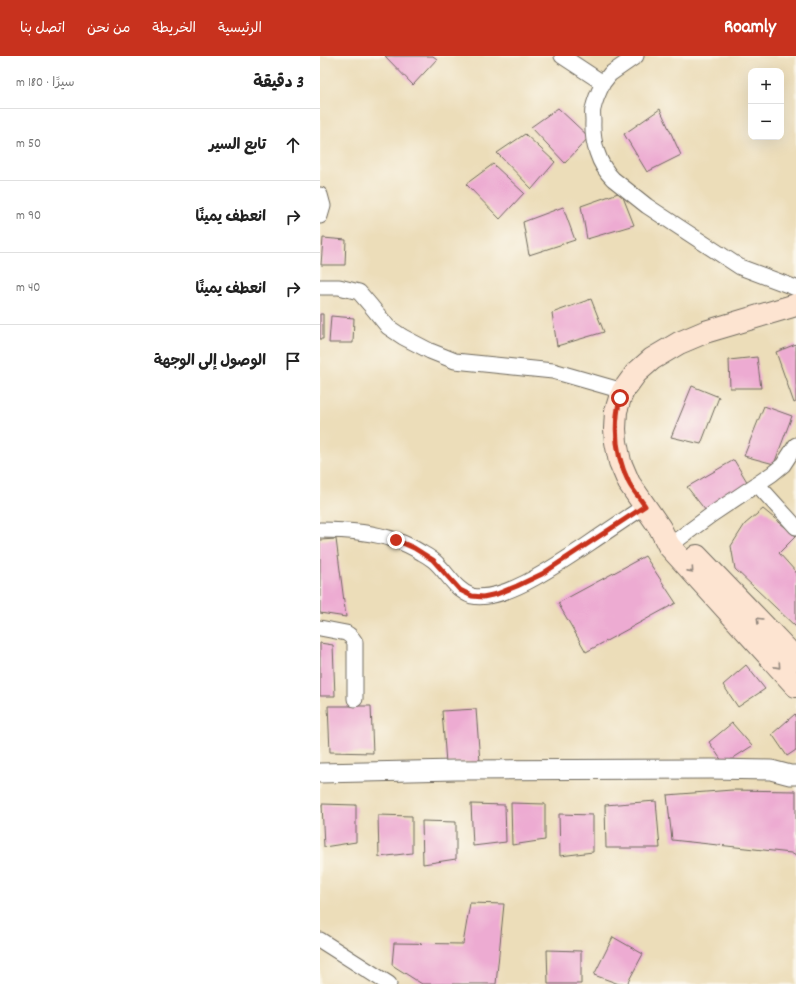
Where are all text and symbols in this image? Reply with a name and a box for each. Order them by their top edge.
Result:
text: Roamly [724,15,776,42]
text: اتصل بنا [20,19,65,39]
text: من نحن [87,19,130,39]
text: الخريطة [152,19,196,39]
text: الرئيسية [218,19,262,39]
map controls [748,68,784,140]
button: + [748,68,784,104]
text: 3 دقيقة [253,72,304,96]
text: سيرًا · 180 m [16,74,75,93]
button: − [748,104,784,140]
icon: ahead [282,134,304,156]
text: 50 m [16,135,41,154]
text: تابع السير [209,135,266,157]
icon: right [282,206,304,228]
text: 90 m [16,207,41,226]
text: انعطف يمينًا [196,207,266,229]
icon: right [282,278,304,300]
text: 40 m [16,279,40,298]
text: انعطف يمينًا [196,279,266,301]
icon: arrive [282,350,304,372]
text: الوصول إلى الوجهة [154,351,266,373]
route start [611,389,629,407]
route end [387,531,405,549]
one-way arrow [686,565,693,573]
one-way arrow [757,617,764,625]
one-way arrow [774,661,781,669]

